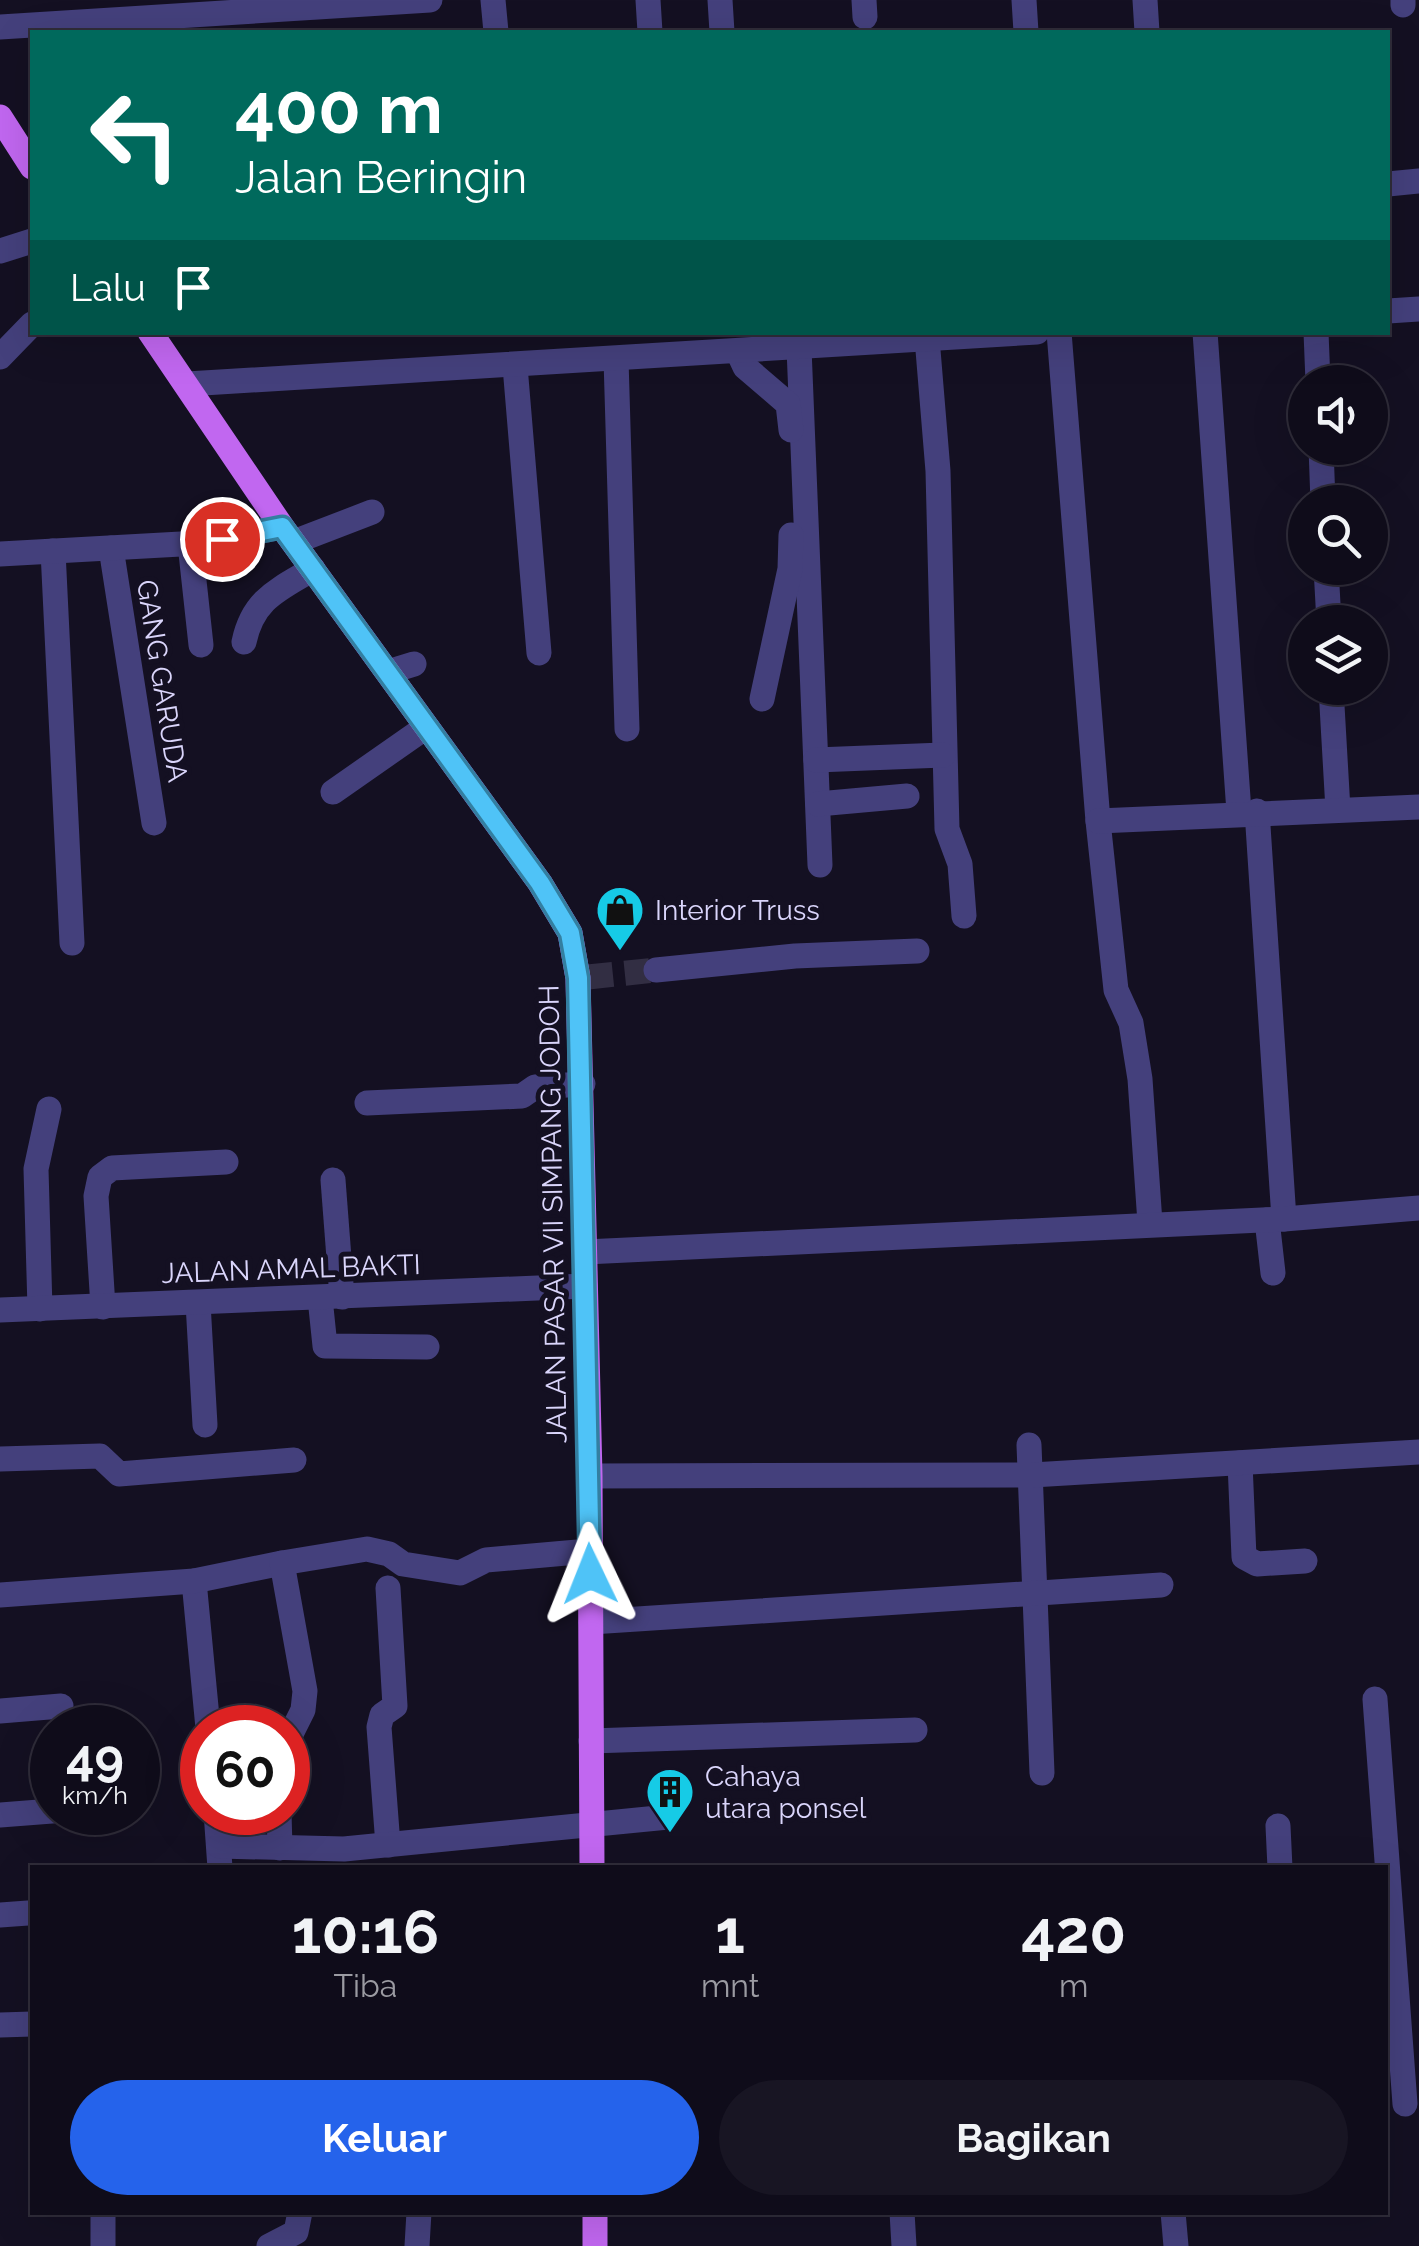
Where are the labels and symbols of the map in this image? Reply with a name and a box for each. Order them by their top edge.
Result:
pin [180,497,265,582]
street label: GANG GARUDA [130,577,194,785]
shop icon: Interior Truss [594,884,646,952]
place label: Interior Truss [655,894,820,927]
street label: JALAN PASAR VII SIMPANG JODOH [533,985,573,1443]
street label: JALAN AMAL BAKTI [161,1248,421,1290]
position arrow [538,1522,642,1626]
speed limit sign: 60 [180,1705,310,1835]
place label: Cahaya utara ponsel [705,1760,867,1825]
building icon: Cahaya utara ponsel [644,1766,696,1834]

